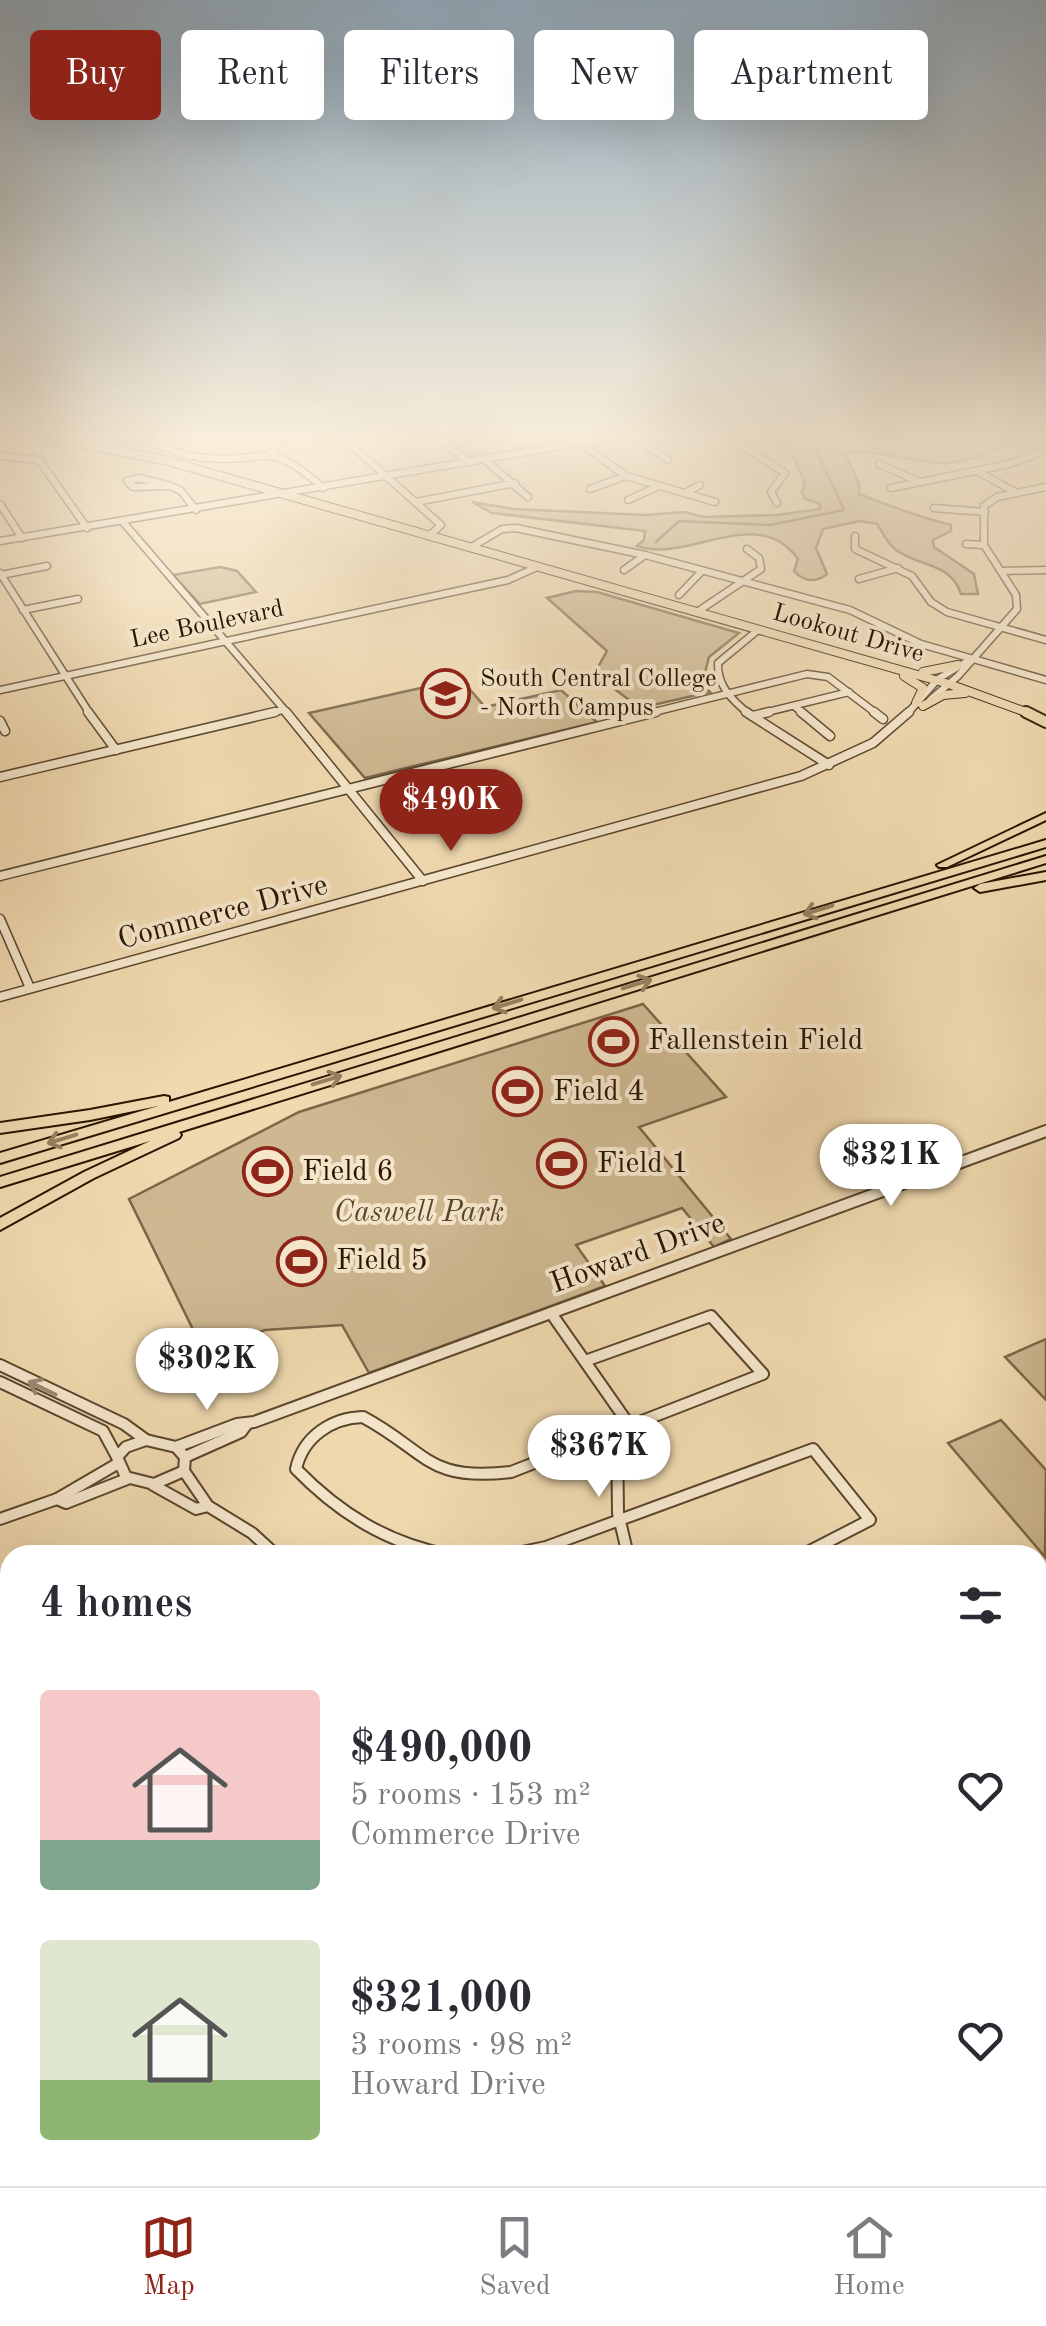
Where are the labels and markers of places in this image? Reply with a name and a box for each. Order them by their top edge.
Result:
school or university icon: South Central College - North Campus [419,667,471,719]
place label: South Central College - North Campus [480,667,717,721]
pin: $490K [381,769,521,854]
sports icon: Fallenstein Field [587,1015,639,1067]
place label: Fallenstein Field [648,1026,863,1056]
sports icon: Field 4 [492,1066,544,1118]
place label: Field 4 [553,1077,645,1107]
pin: $321K [821,1124,961,1209]
sports icon: Field 1 [536,1138,588,1190]
sports icon: Field 6 [241,1146,293,1198]
place label: Field 1 [597,1149,689,1179]
place label: Field 6 [302,1157,394,1187]
sports icon: Field 5 [275,1235,327,1287]
place label: Field 5 [336,1246,428,1276]
pin: $302K [137,1328,277,1413]
pin: $367K [529,1415,669,1500]

